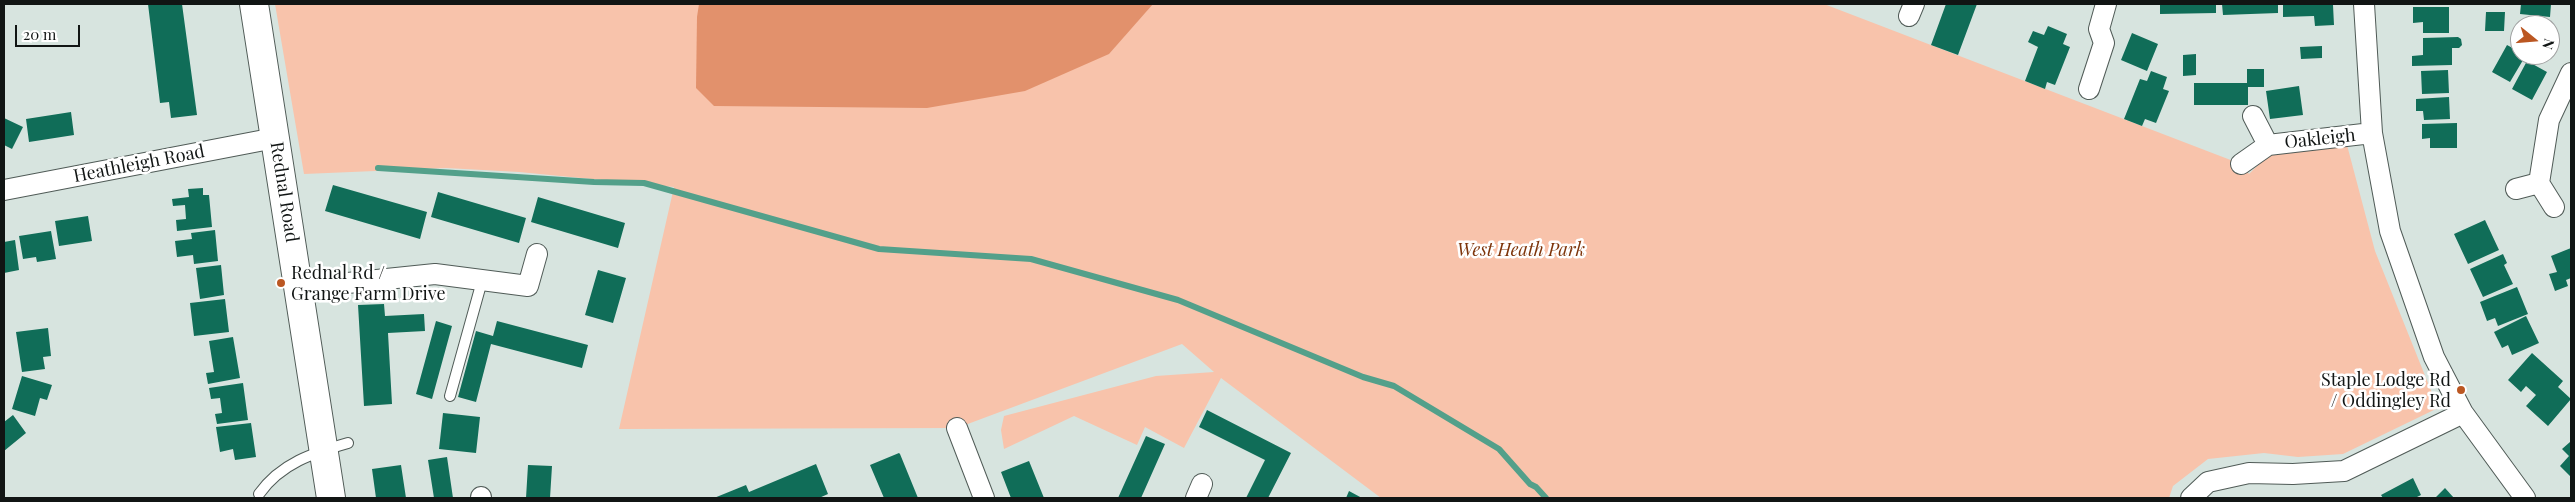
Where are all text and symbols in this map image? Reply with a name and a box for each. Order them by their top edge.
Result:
scale bar [18,15,82,47]
north arrow [2510,15,2560,65]
text: 20 m [23,24,56,44]
text: N [2538,37,2559,52]
street label: Oakleigh [2284,125,2356,153]
street label: Rednal Road [265,140,303,244]
street label: Heathleigh Road [72,141,206,187]
park label: West Heath Park [1457,239,1585,261]
place label: Rednal Rd / Grange Farm Drive [291,262,446,304]
marker: Rednal Rd / Grange Farm Drive [275,277,287,289]
place label: Staple Lodge Rd / Oddingley Rd [2321,369,2451,412]
marker: Staple Lodge Rd / Oddingley Rd [2455,384,2467,396]

